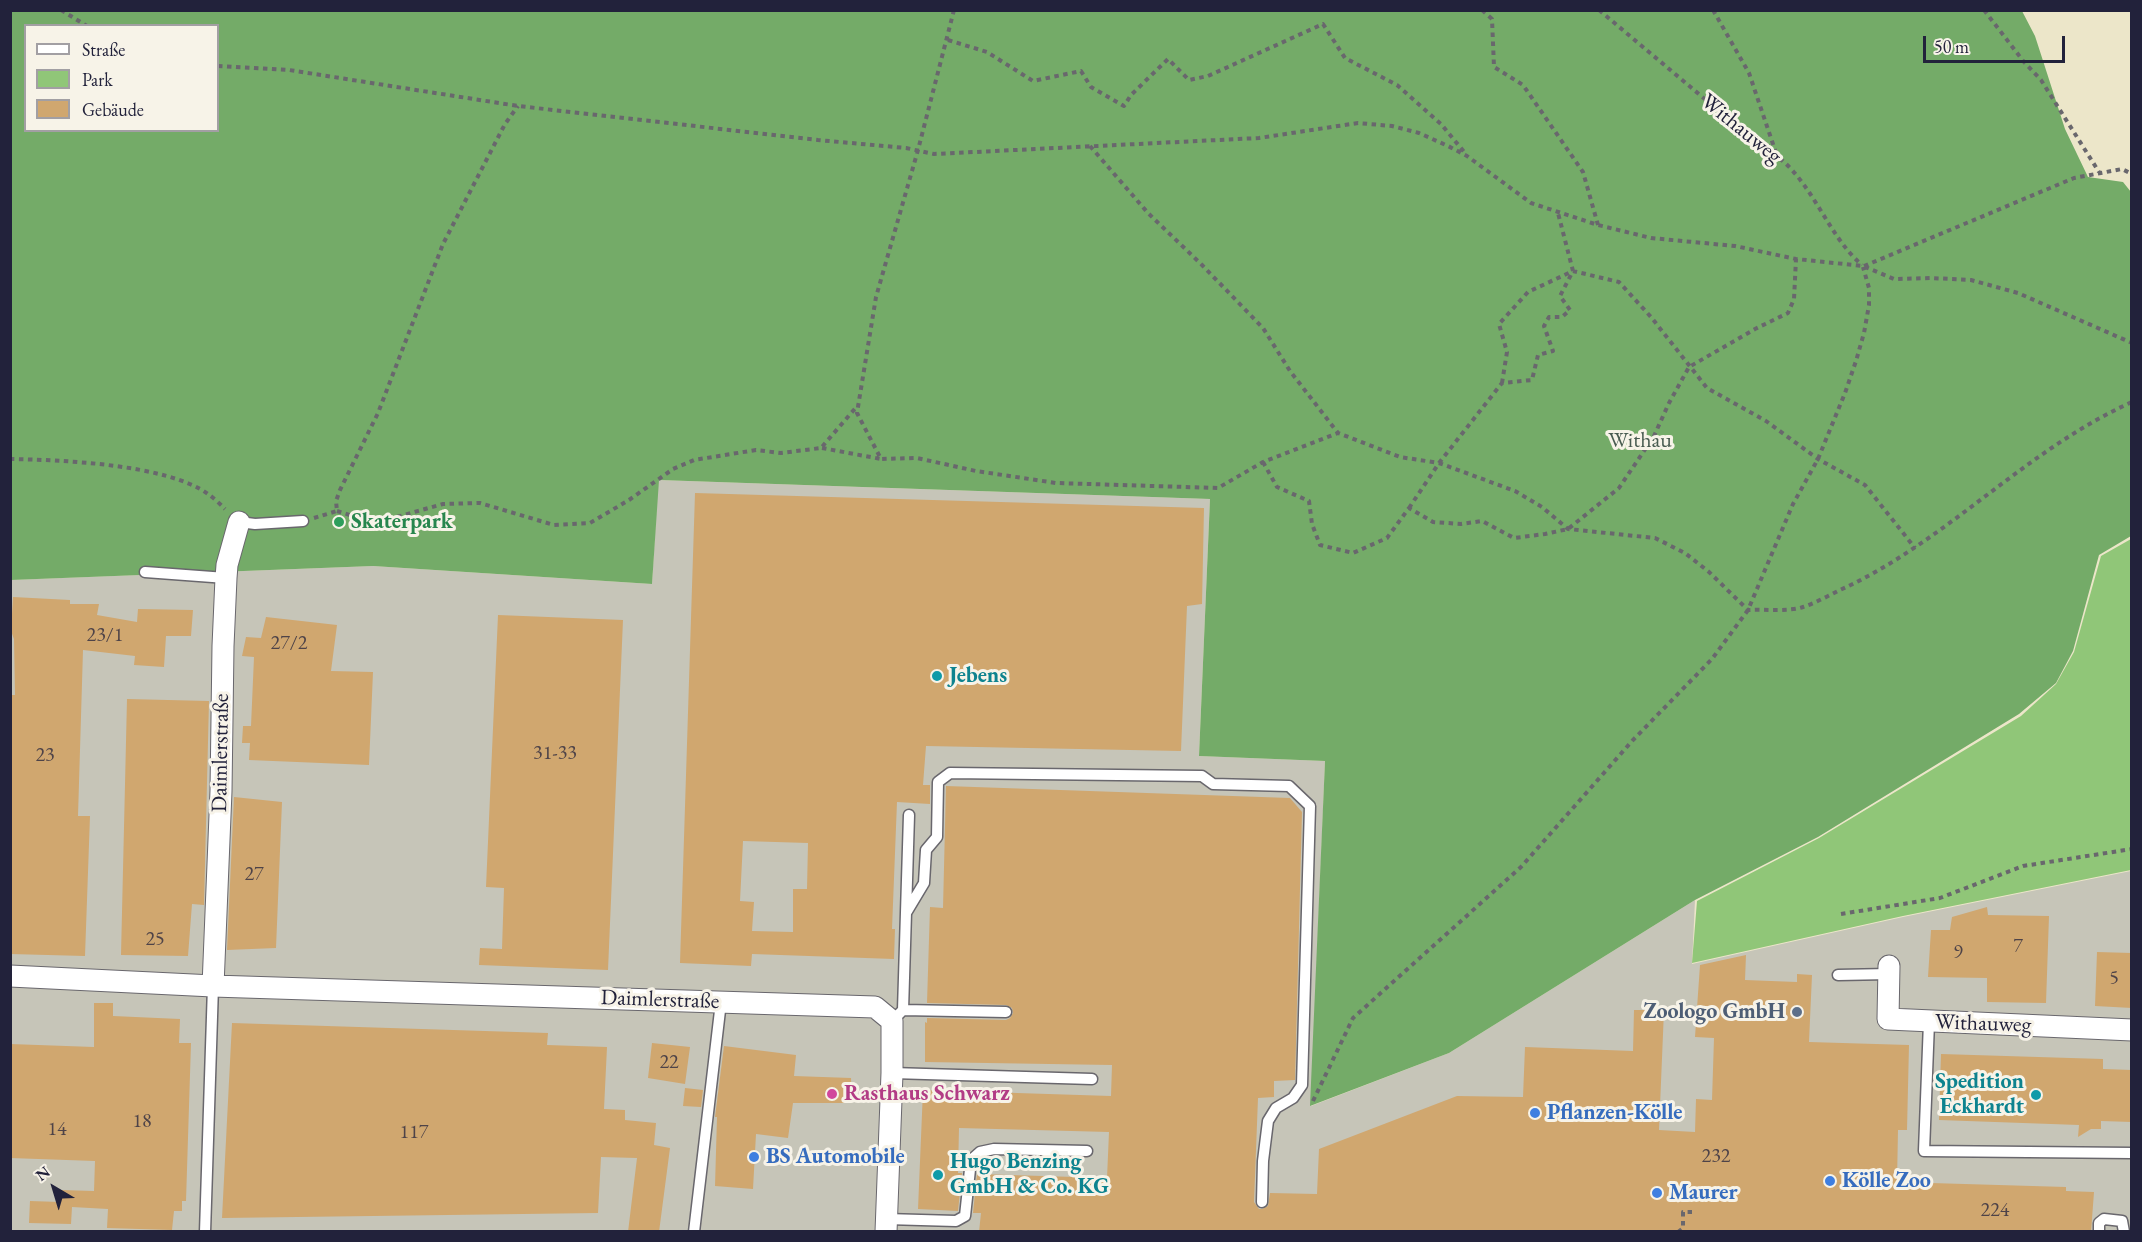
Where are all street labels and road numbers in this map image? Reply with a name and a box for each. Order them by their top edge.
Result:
street label: Withauweg [1695,88,1787,170]
street label: Daimlerstraße [207,693,235,813]
street label: Daimlerstraße [600,985,720,1015]
street label: Withauweg [1934,1009,2032,1039]

